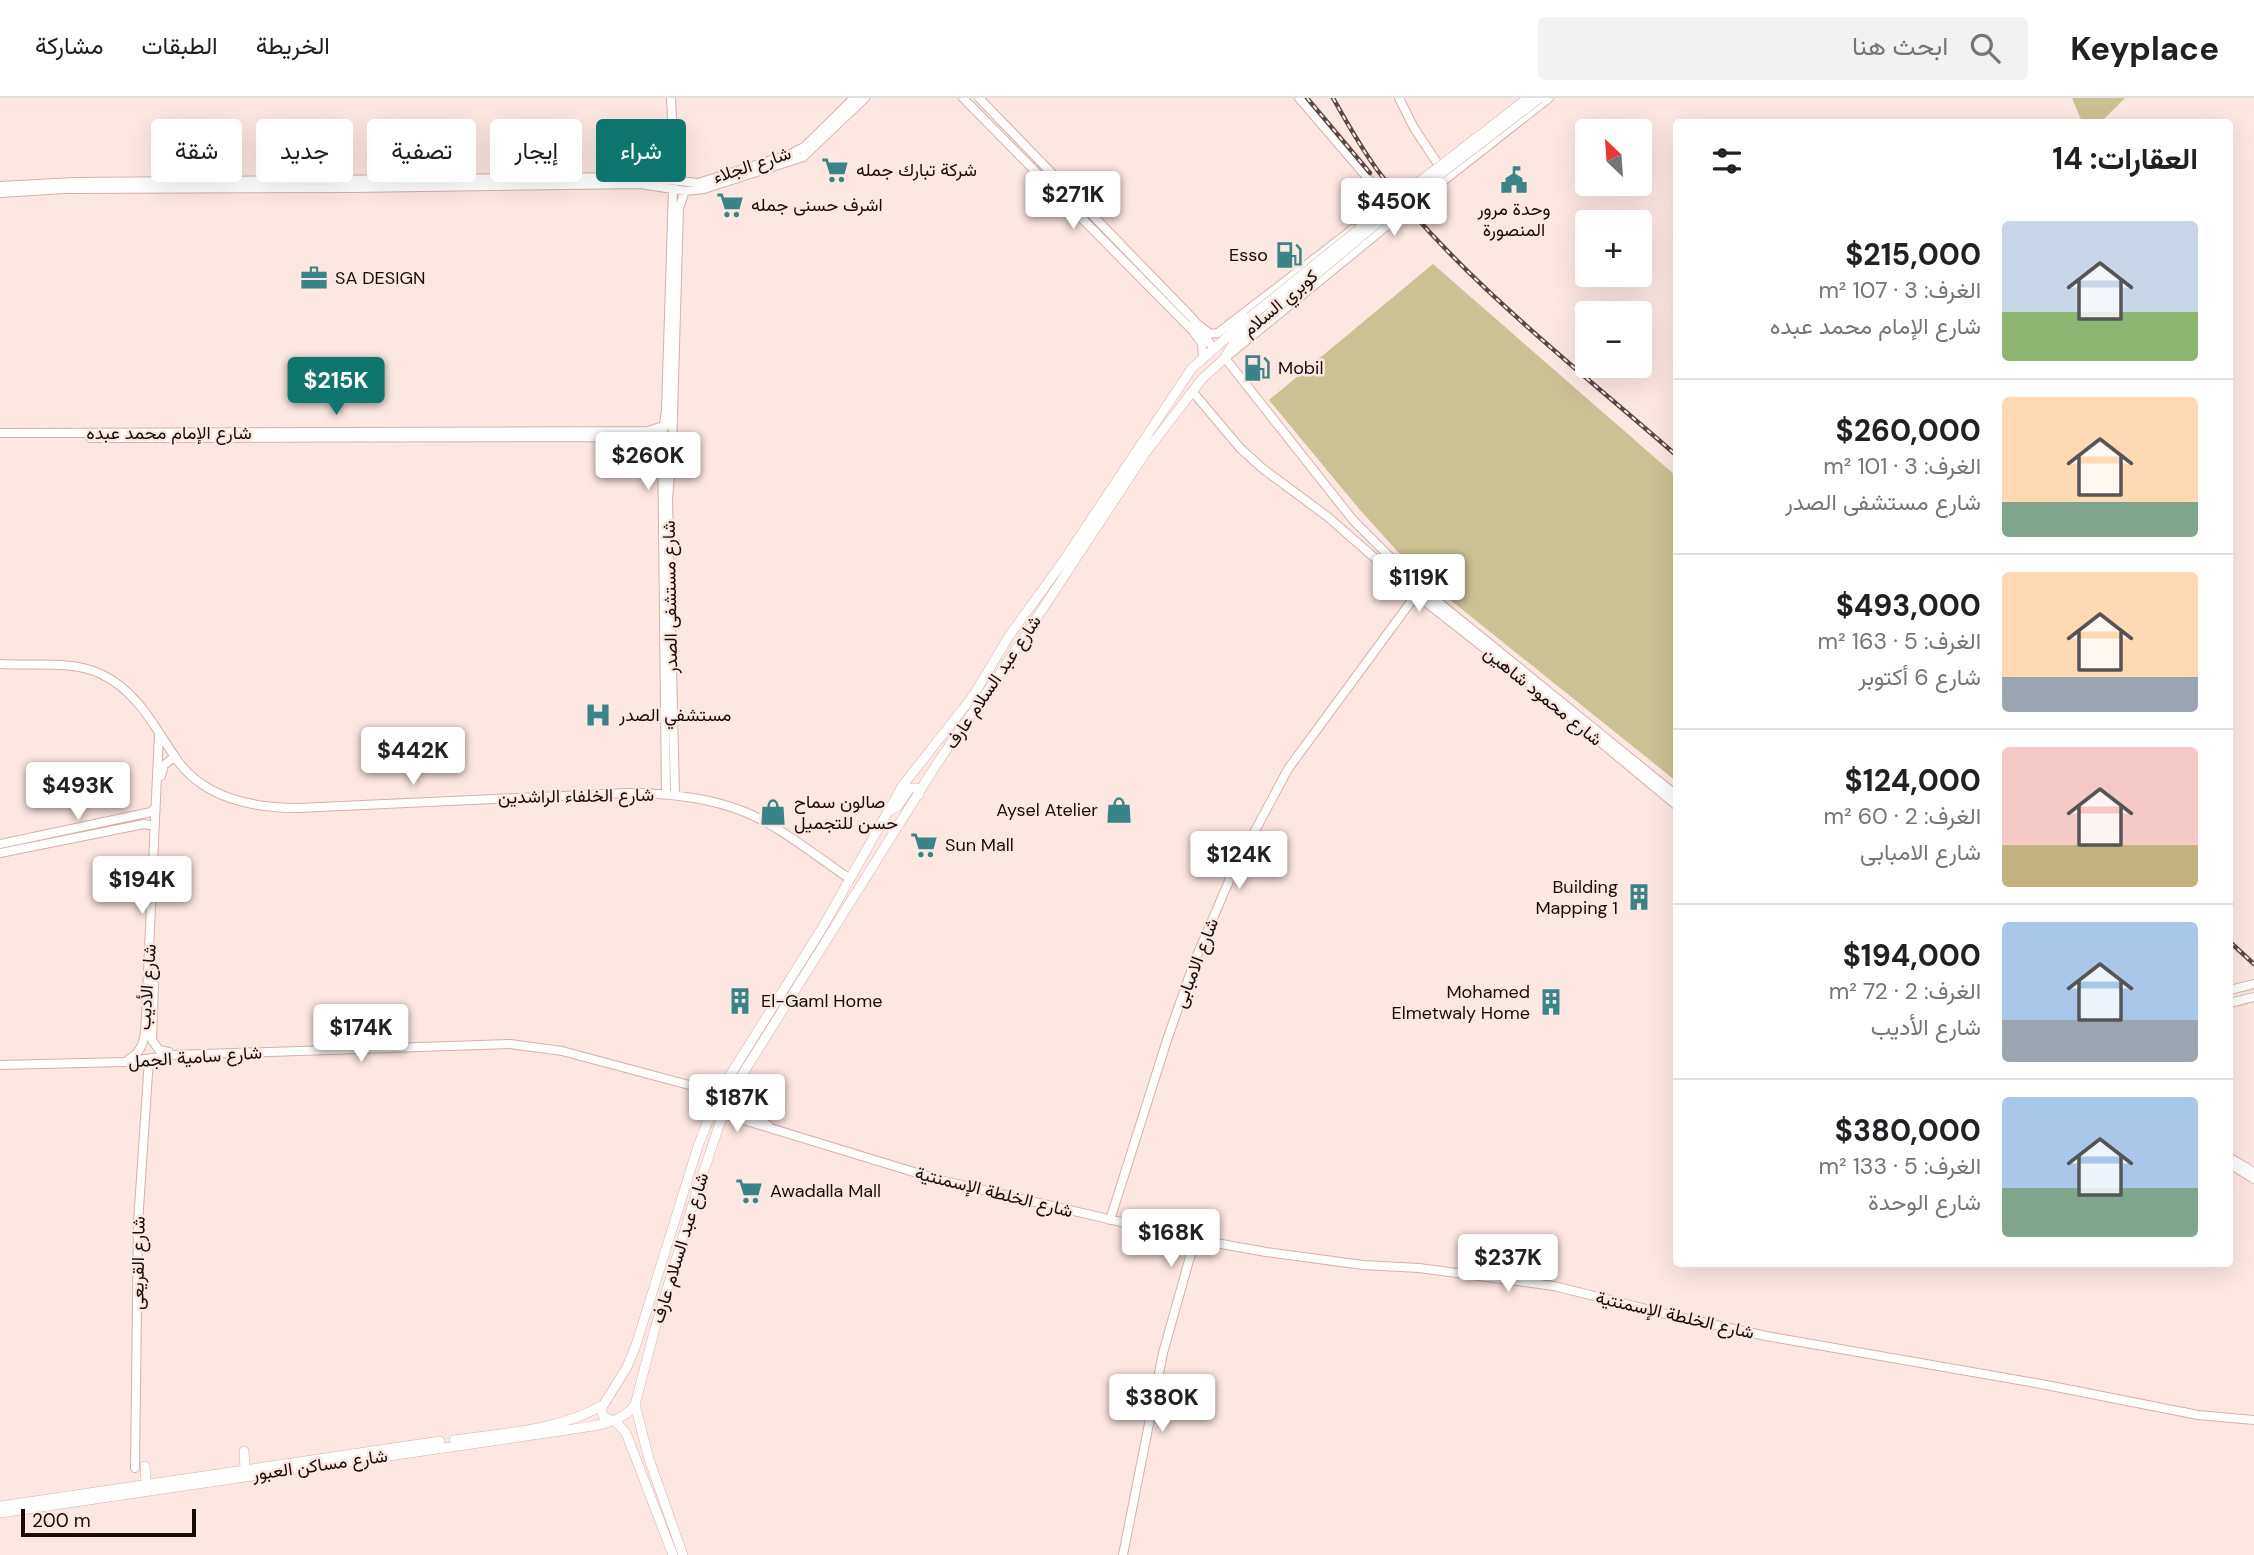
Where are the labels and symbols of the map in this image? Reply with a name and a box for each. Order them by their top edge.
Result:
north arrow [1575,119,1652,196]
street label: شارع الجلاء [710,141,794,189]
supermarket icon: شركة تبارك جمله [820,155,850,185]
place label: شركة تبارك جمله [856,158,977,182]
public building icon: وحدة مرور المنصورة [1499,165,1529,195]
pin: $271K [1024,172,1122,231]
pin: $450K [1345,178,1443,238]
supermarket icon: اشرف حسنى جمله [715,190,745,220]
place label: اشرف حسنى جمله [751,193,883,217]
place label: وحدة مرور المنصورة [1476,197,1551,242]
fuel station icon: Esso [1274,240,1304,270]
place label: Esso [1229,243,1268,267]
office icon: SA DESIGN [299,263,329,293]
street label: كوبري السلام [1237,264,1325,344]
place label: SA DESIGN [335,266,425,290]
fuel station icon: Mobil [1242,353,1272,383]
place label: Mobil [1278,356,1323,380]
pin: $215K [287,358,385,417]
street label: شارع الإمام محمد عبده [86,421,252,445]
pin: $260K [599,432,697,492]
street label: شارع مستشفى الصدر [657,520,683,675]
pin: $119K [1370,554,1468,614]
street label: شارع عبد السلام عارف [939,610,1047,754]
street label: شارع محمود شاهين [1479,641,1607,751]
hospital icon: مستشفي الصدر [583,700,613,730]
place label: مستشفي الصدر [618,703,731,730]
pin: $442K [364,728,462,787]
pin: $493K [29,762,127,822]
street label: شارع الخلفاء الراشدين [498,783,654,809]
place label: صالون سماح حسن للتجميل [794,790,898,835]
shop icon: Aysel Atelier [1104,795,1134,825]
shop icon: صالون سماح حسن للتجميل [758,797,788,827]
place label: Aysel Atelier [996,798,1098,822]
supermarket icon: Sun Mall [909,830,939,860]
pin: $124K [1190,832,1288,891]
place label: Sun Mall [945,833,1014,857]
pin: $194K [93,856,191,916]
place label: Building Mapping 1 [1535,875,1618,920]
building icon: Building Mapping 1 [1624,882,1654,912]
street label: شارع الامبابى [1168,915,1224,1011]
street label: شارع الأديب [132,943,162,1031]
place label: Mohamed Elmetwaly Home [1392,980,1530,1025]
building icon: El-Gaml Home [725,986,755,1016]
building icon: Mohamed Elmetwaly Home [1536,987,1566,1017]
place label: El-Gaml Home [761,989,882,1013]
pin: $174K [312,1004,410,1064]
street label: شارع سامية الجمل [127,1040,263,1074]
pin: $187K [688,1074,786,1134]
street label: شارع الخلطة الإسمنتية [913,1161,1075,1223]
street label: شارع عبد السلام عارف [646,1170,714,1326]
supermarket icon: Awadalla Mall [734,1176,764,1206]
place label: Awadalla Mall [770,1179,881,1203]
pin: $168K [1122,1210,1220,1269]
street label: شارع القريعى [125,1216,151,1310]
pin: $237K [1459,1234,1557,1294]
street label: شارع الخلطة الإسمنتية [1593,1285,1757,1345]
pin: $380K [1113,1374,1211,1434]
street label: شارع مساكن العبور [250,1444,389,1487]
scale bar [21,1506,196,1538]

